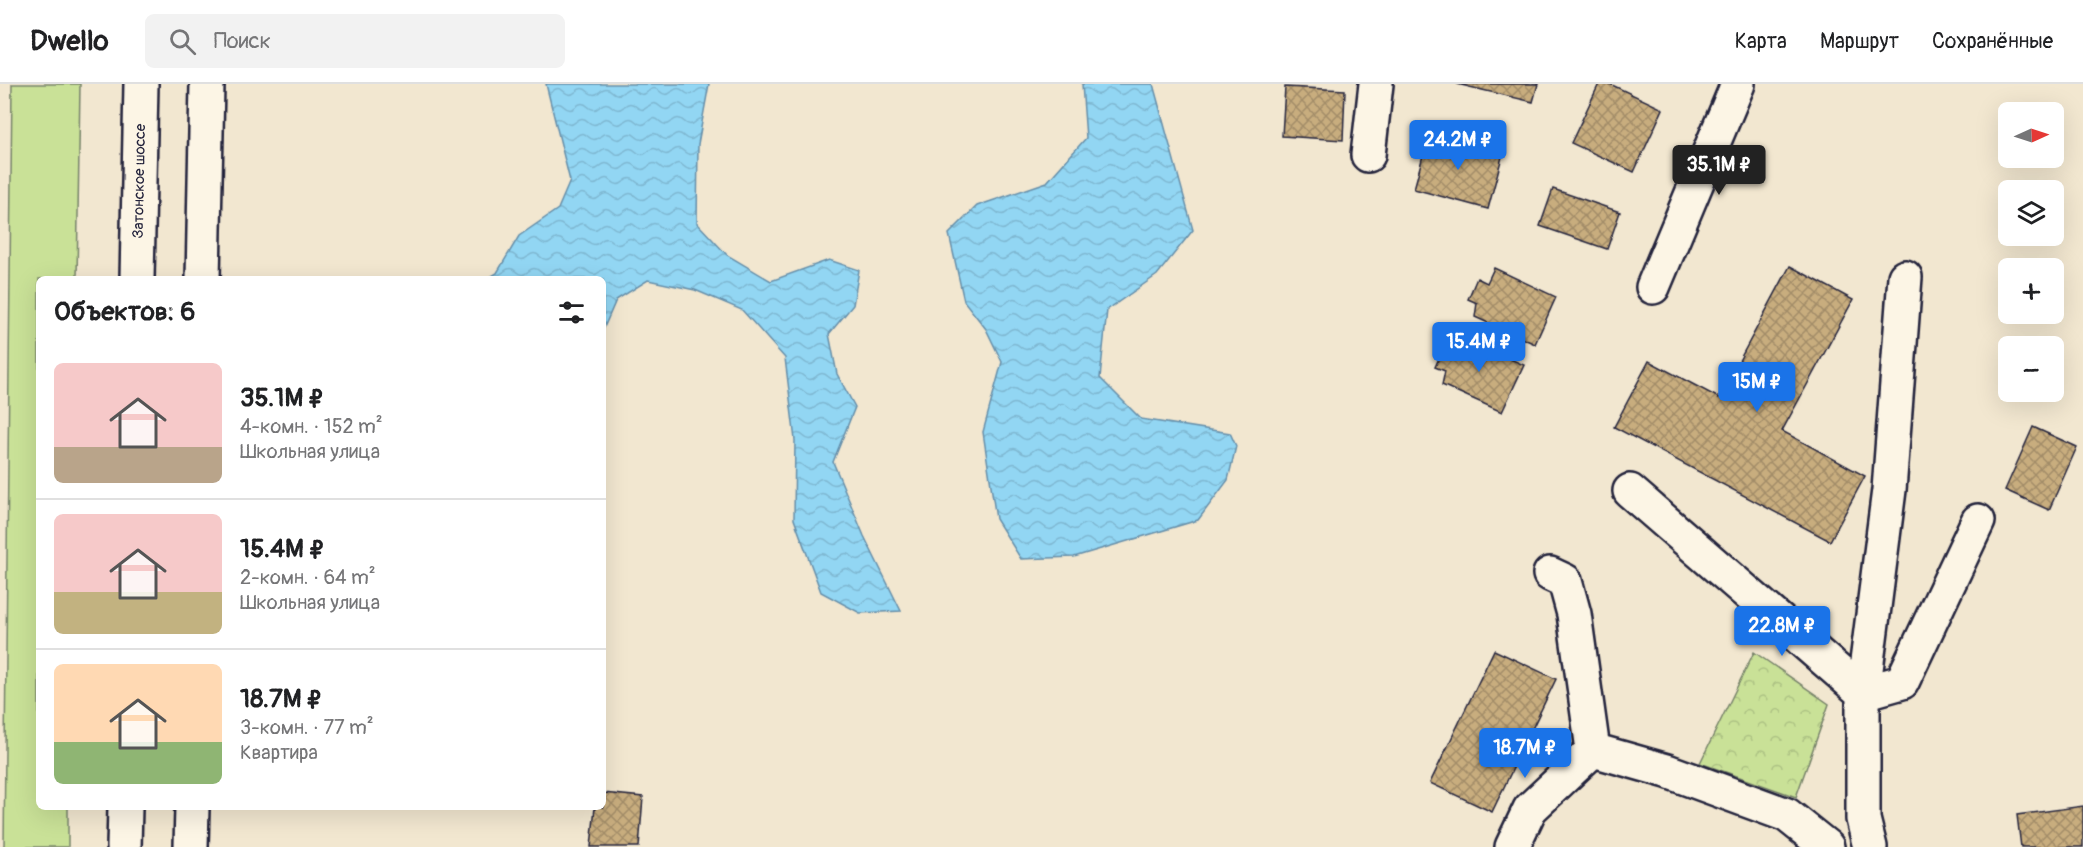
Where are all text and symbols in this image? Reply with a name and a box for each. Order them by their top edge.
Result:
search box [145,14,565,68]
text: Dwello [30,24,109,59]
icon: search [166,25,199,58]
text: Поиск [214,27,271,55]
text: Карта [1735,28,1787,55]
text: Маршрут [1820,28,1899,55]
text: Сохранённые [1932,28,2053,55]
north arrow [1998,102,2064,168]
map controls [1998,102,2064,402]
pin: 24.2M ₽ [1403,120,1513,171]
street label: Затонское шоссе [128,123,150,238]
text: 24.2M ₽ [1423,127,1493,152]
pin: 35.1M ₽ [1664,145,1774,196]
text: 35.1M ₽ [1687,152,1751,177]
button: layers [1998,180,2064,246]
button: + [1998,258,2064,324]
text: Объектов: 6 [54,296,195,328]
icon: filters [555,296,588,329]
pin: 15.4M ₽ [1424,322,1534,373]
text: 15.4M ₽ [1446,329,1512,354]
button: − [1998,336,2064,402]
pin: 15M ₽ [1715,362,1799,413]
text: 15M ₽ [1732,369,1782,394]
text: 35.1M ₽ [240,382,324,414]
icon: home [102,387,174,459]
text: 4-комн. · 152 m² [240,414,383,439]
text: Школьная улица [240,439,380,464]
text: 15.4M ₽ [240,533,325,565]
icon: home [102,538,174,610]
text: 2-комн. · 64 m² [240,565,376,590]
text: Школьная улица [240,590,380,615]
pin: 22.8M ₽ [1727,606,1837,657]
text: 22.8M ₽ [1748,613,1816,638]
text: 18.7M ₽ [240,683,323,715]
icon: home [102,688,174,760]
text: 3-комн. · 77 m² [240,715,374,740]
pin: 18.7M ₽ [1470,728,1580,779]
text: 18.7M ₽ [1493,735,1557,760]
text: Квартира [240,740,318,765]

